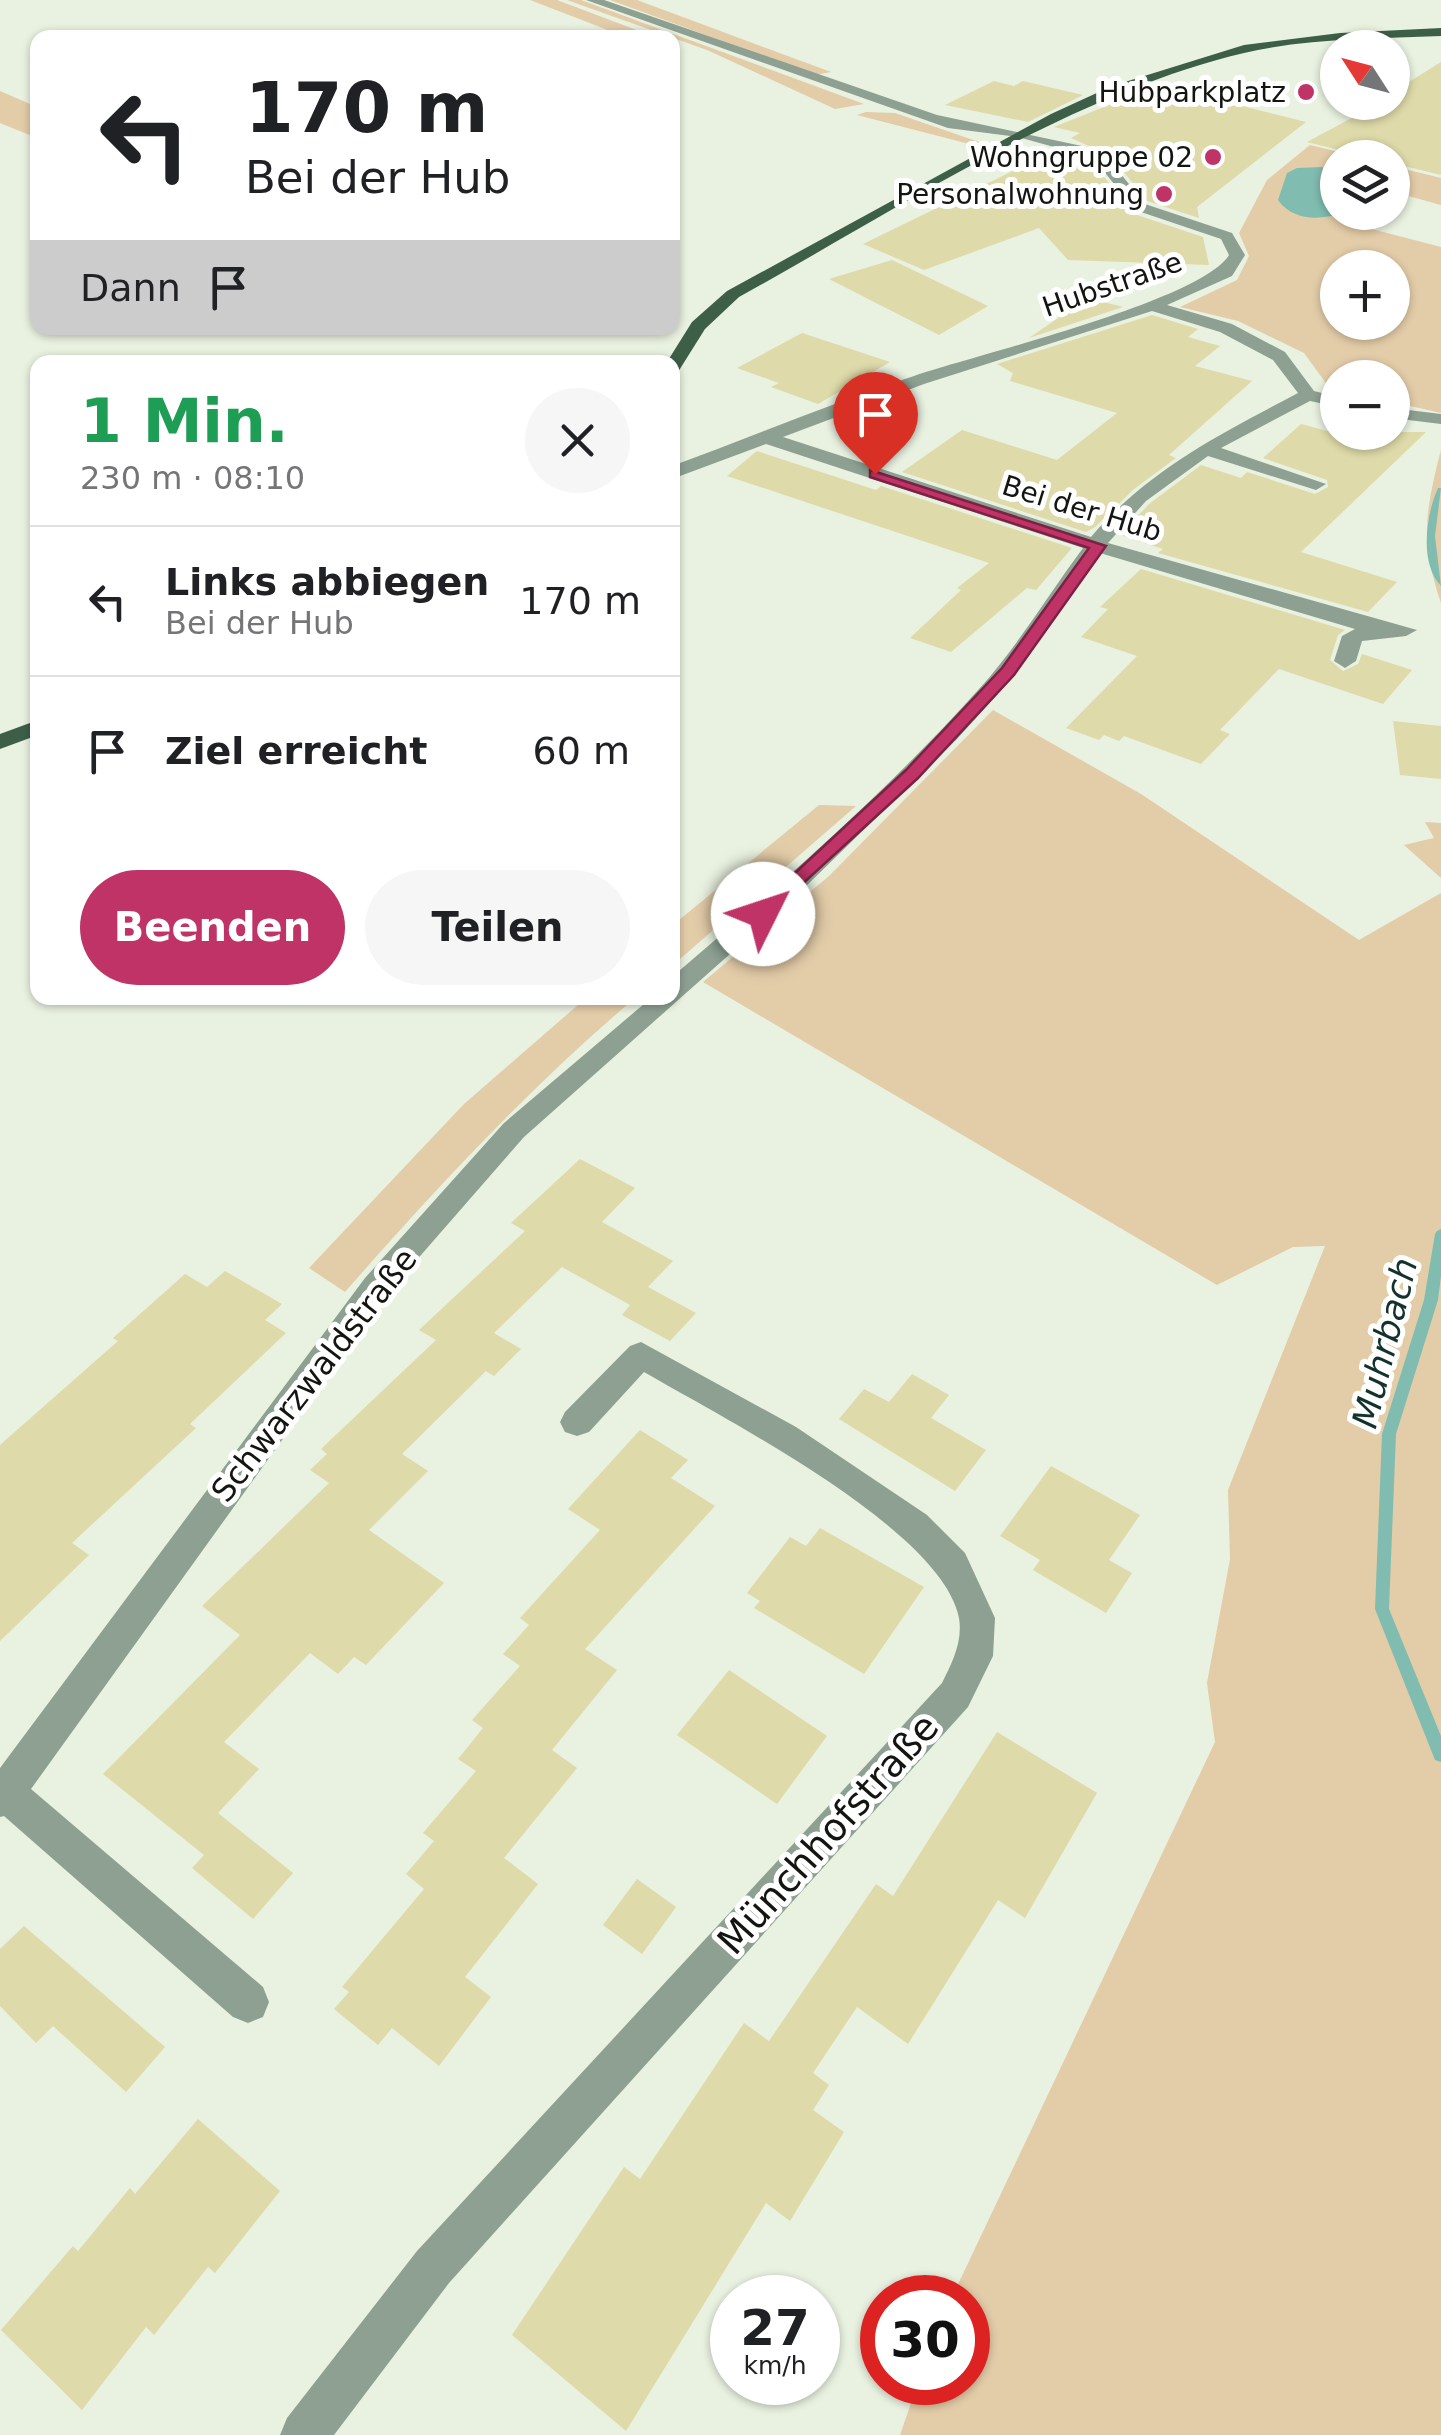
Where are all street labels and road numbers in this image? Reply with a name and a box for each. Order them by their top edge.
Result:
street label: Hubstraße [1038,245,1186,324]
street label: Bei der Hub [998,469,1166,548]
street label: Schwarzwaldstraße [203,1241,425,1509]
street label: Münchhofstraße [709,1705,947,1963]

